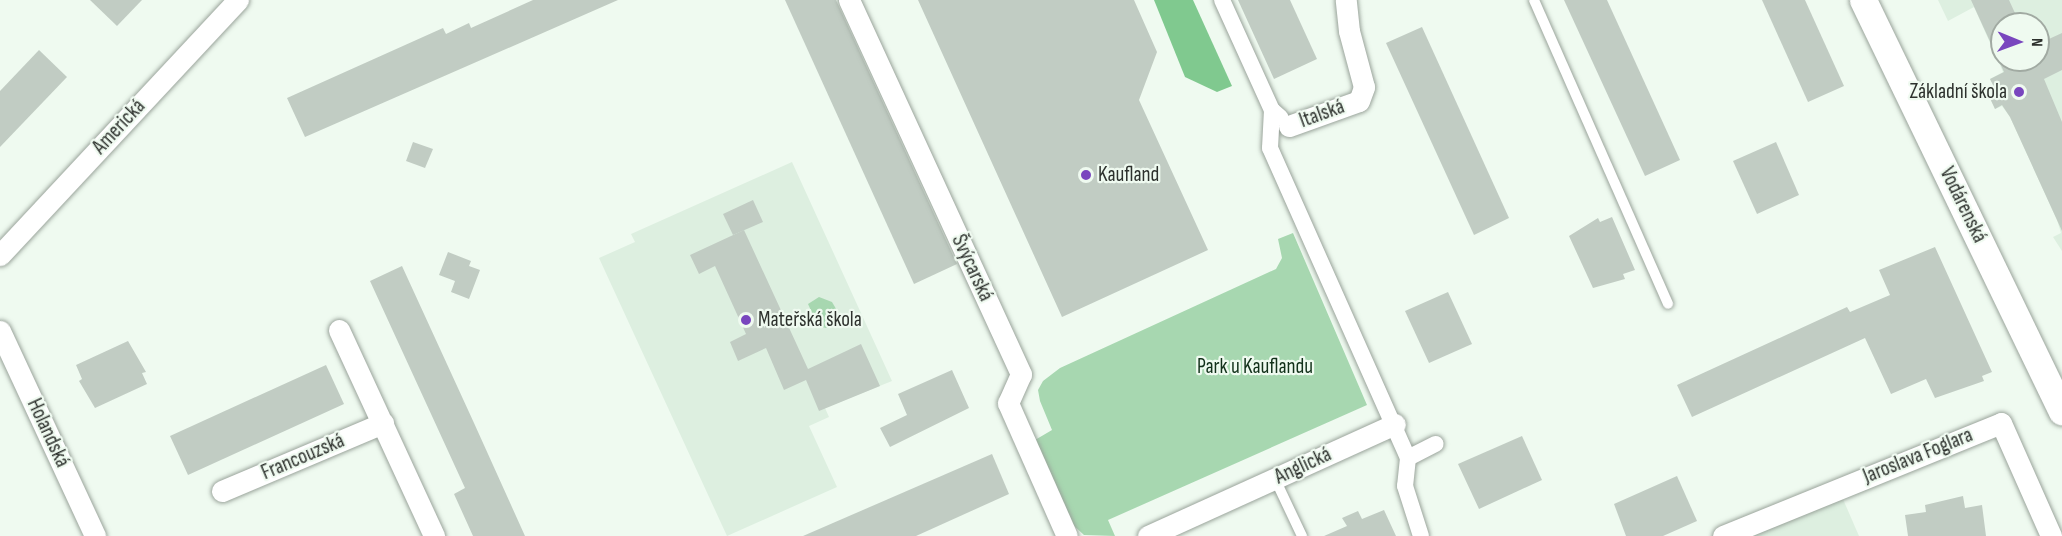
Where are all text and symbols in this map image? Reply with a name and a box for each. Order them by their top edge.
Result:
north arrow [1990,12,2050,72]
text: N [2027,38,2046,47]
place label: Základní škola [1910,79,2007,105]
marker: Základní škola [2012,85,2026,99]
street label: Americká [87,94,151,160]
street label: Italská [1296,94,1348,134]
place label: Kaufland [1098,162,1159,188]
street label: Vodárenská [1934,163,1992,247]
marker: Kaufland [1079,168,1093,182]
street label: Švýcarská [946,231,998,305]
place label: Mateřská škola [758,307,862,333]
marker: Mateřská škola [739,313,753,327]
park label: Park u Kauflandu [1197,354,1313,380]
street label: Holandská [21,395,75,471]
street label: Jaroslava Foglara [1860,423,1976,489]
street label: Francouzská [258,428,348,486]
street label: Anglická [1271,442,1335,490]

